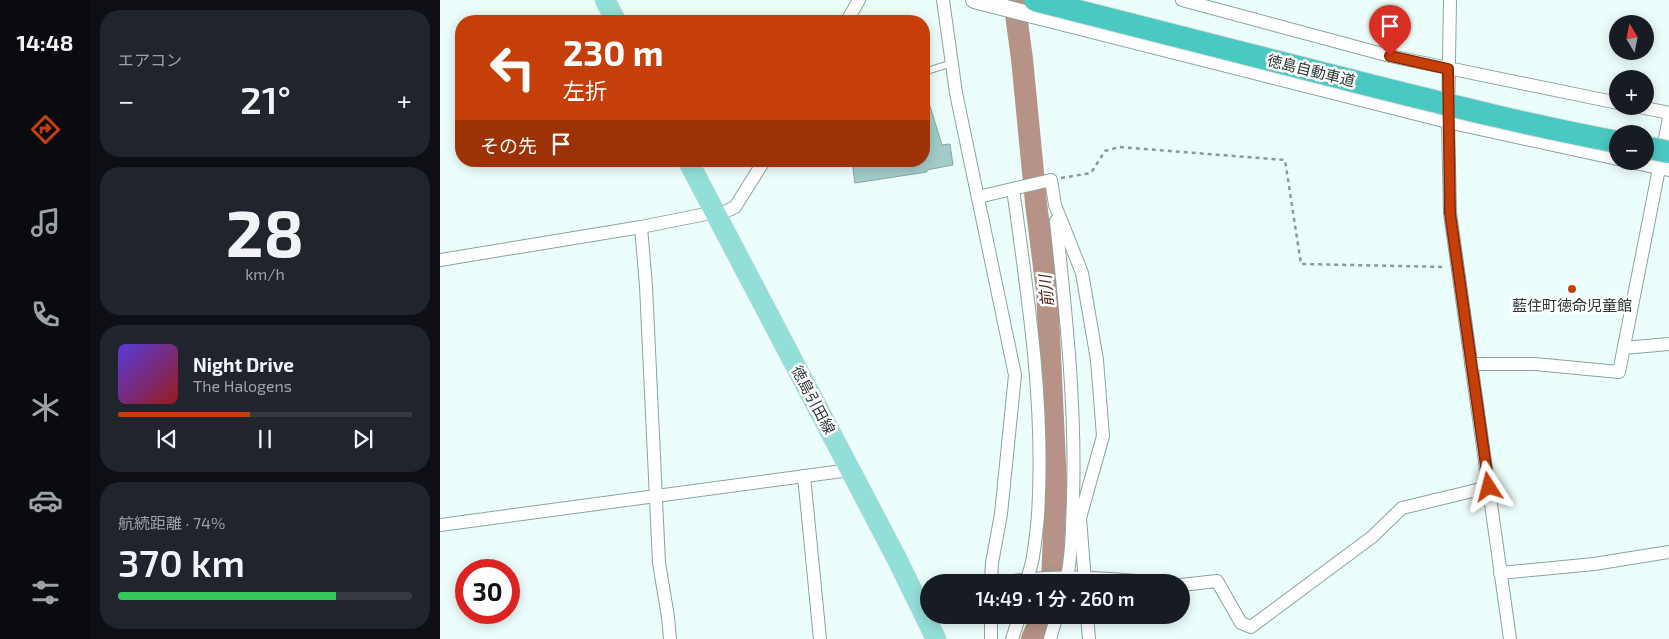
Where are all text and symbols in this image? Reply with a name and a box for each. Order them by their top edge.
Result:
pin [1369,5,1411,56]
icon: arrive [1376,12,1404,40]
north arrow [1609,15,1654,60]
map controls [1609,15,1654,170]
text: 14:48 [17,29,73,55]
text: 230 m [563,31,664,73]
icon: left [480,35,545,100]
text: エアコン [118,50,182,69]
street label: 徳島自動車道 [1265,50,1357,90]
button: + [1609,70,1654,115]
text: 21° [240,76,291,122]
text: 左折 [563,77,607,103]
text: − [118,83,134,117]
text: + [397,83,412,117]
icon: directions [28,112,63,147]
button: − [1609,125,1654,170]
icon: arrive [547,130,575,158]
text: その先 [480,134,537,157]
text: 28 [226,192,304,270]
icon: music [28,205,63,240]
text: km/h [245,264,285,283]
water label: 前川 [1034,272,1056,308]
marker: 藍住町徳命児童館 [1566,283,1578,295]
place label: 藍住町徳命児童館 [1512,296,1632,314]
icon: phone [28,297,63,332]
text: Night Drive [193,353,294,376]
street label: 徳島引田線 [788,362,839,437]
text: The Halogens [193,376,292,395]
icon: climate [28,390,63,425]
icon: previous [153,425,181,453]
icon: pause [251,425,279,453]
icon: next [349,425,377,453]
position arrow [1462,460,1514,512]
icon: car [28,483,63,518]
text: 航続距離 · 74% [118,513,225,532]
text: 370 km [118,539,245,585]
speed limit sign: 30 [455,559,520,624]
icon: filters [28,575,63,610]
text: 14:49 · 1 分 · 260 m [975,587,1135,610]

